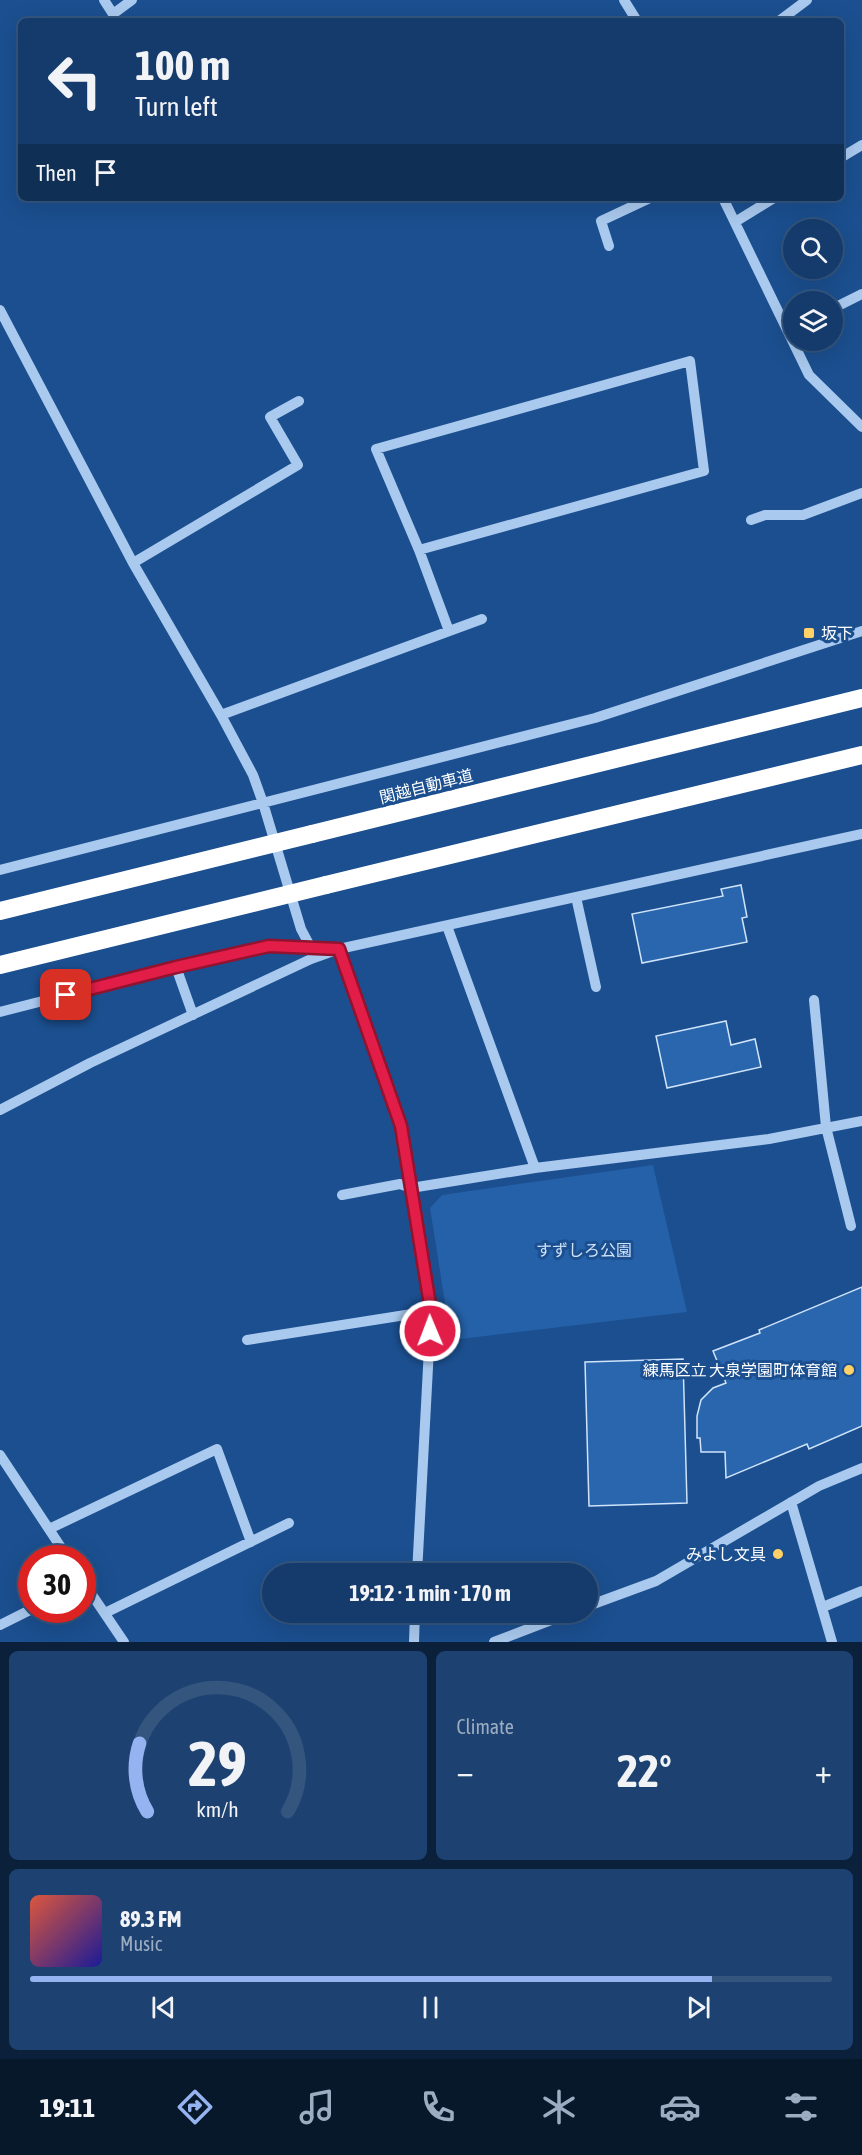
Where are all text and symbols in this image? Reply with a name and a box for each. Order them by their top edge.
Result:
text: 100 m [135,41,230,89]
icon: left [36,42,114,120]
text: Turn left [135,91,218,122]
icon: arrive [89,156,122,189]
text: Then [36,160,77,186]
map controls [783,219,843,351]
button: search [783,219,843,279]
button: layers [783,291,843,351]
place label: 坂下 [821,624,853,642]
marker: 坂下 [802,626,816,640]
street label: 関越自動車道 [377,766,475,806]
pin [40,969,91,1020]
icon: arrive [49,978,82,1011]
park label: すずしろ公園 [536,1241,632,1259]
position arrow [398,1299,462,1363]
place label: 練馬区立 大泉学園町体育館 [643,1361,837,1379]
marker: 練馬区立 大泉学園町体育館 [842,1363,856,1377]
speed limit sign: 30 [18,1545,96,1623]
place label: みよし文具 [686,1545,766,1563]
marker: みよし文具 [771,1547,785,1561]
text: 19:12 · 1 min · 170 m [349,1580,511,1606]
text: Climate [457,1715,514,1738]
text: 29 [188,1728,247,1799]
text: 22° [617,1745,672,1797]
text: − [457,1752,474,1790]
text: + [815,1752,832,1790]
text: km/h [196,1798,239,1823]
text: 89.3 FM [120,1906,182,1932]
text: Music [120,1932,162,1955]
icon: previous [147,1991,180,2024]
icon: pause [414,1991,447,2024]
icon: next [682,1991,715,2024]
icon: directions [174,2086,216,2128]
icon: music [296,2086,338,2128]
icon: phone [417,2086,459,2128]
icon: climate [538,2086,580,2128]
icon: car [659,2086,701,2128]
icon: filters [780,2086,822,2128]
text: 19:11 [40,2092,95,2123]

